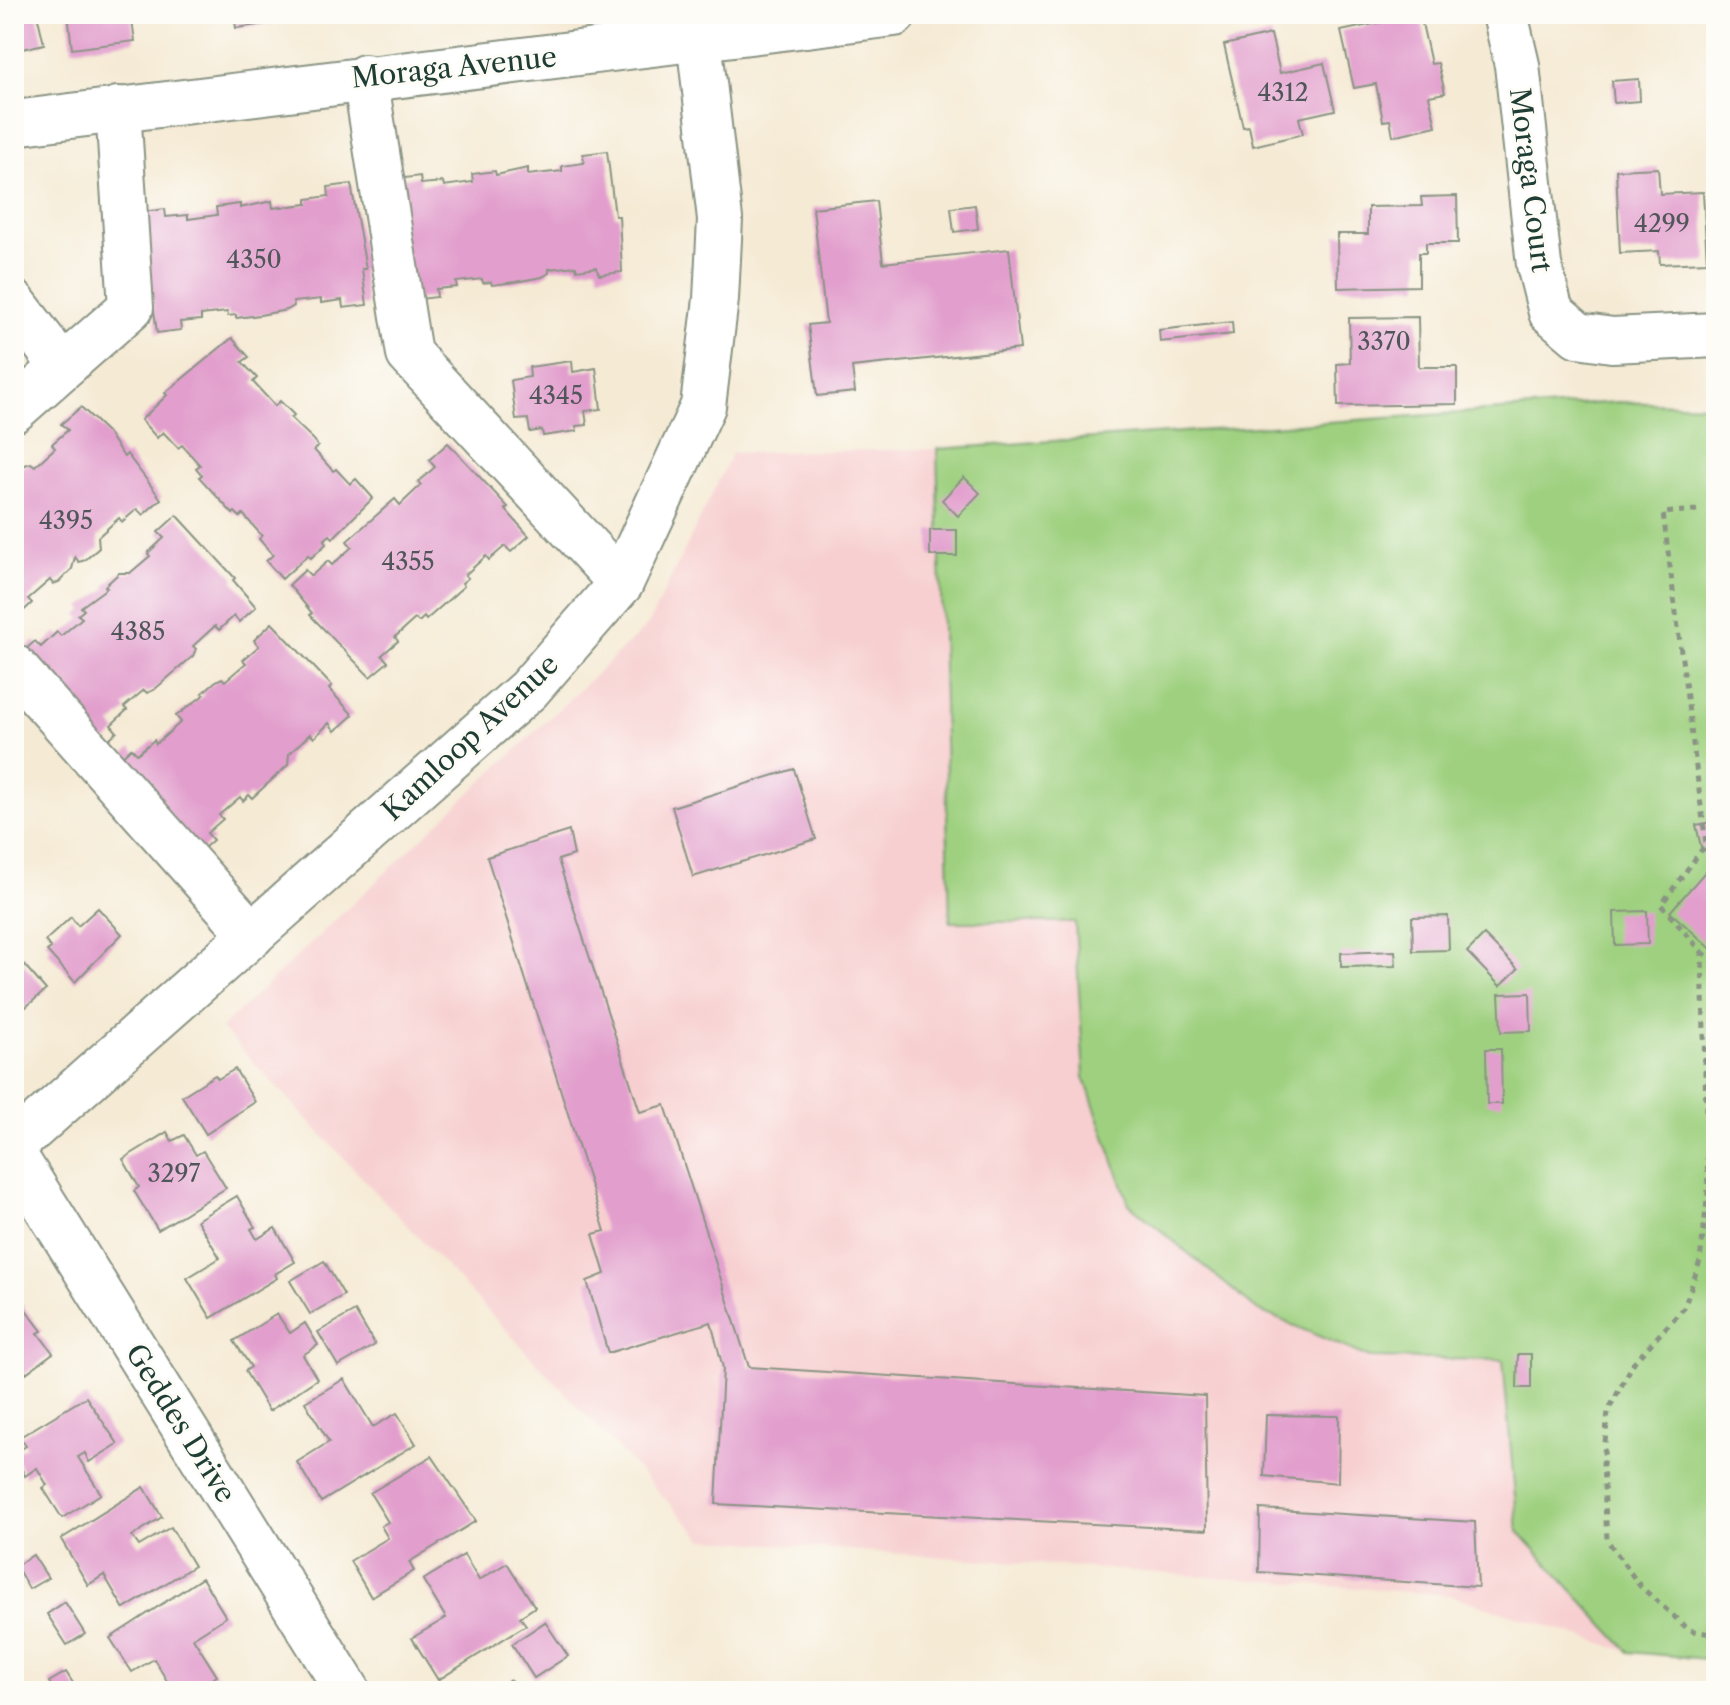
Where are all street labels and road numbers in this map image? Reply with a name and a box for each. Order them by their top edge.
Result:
street label: Moraga Avenue [350,39,558,95]
street label: Moraga Court [1503,86,1559,274]
street label: Kamloop Avenue [375,647,565,827]
street label: Geddes Drive [119,1337,243,1509]

